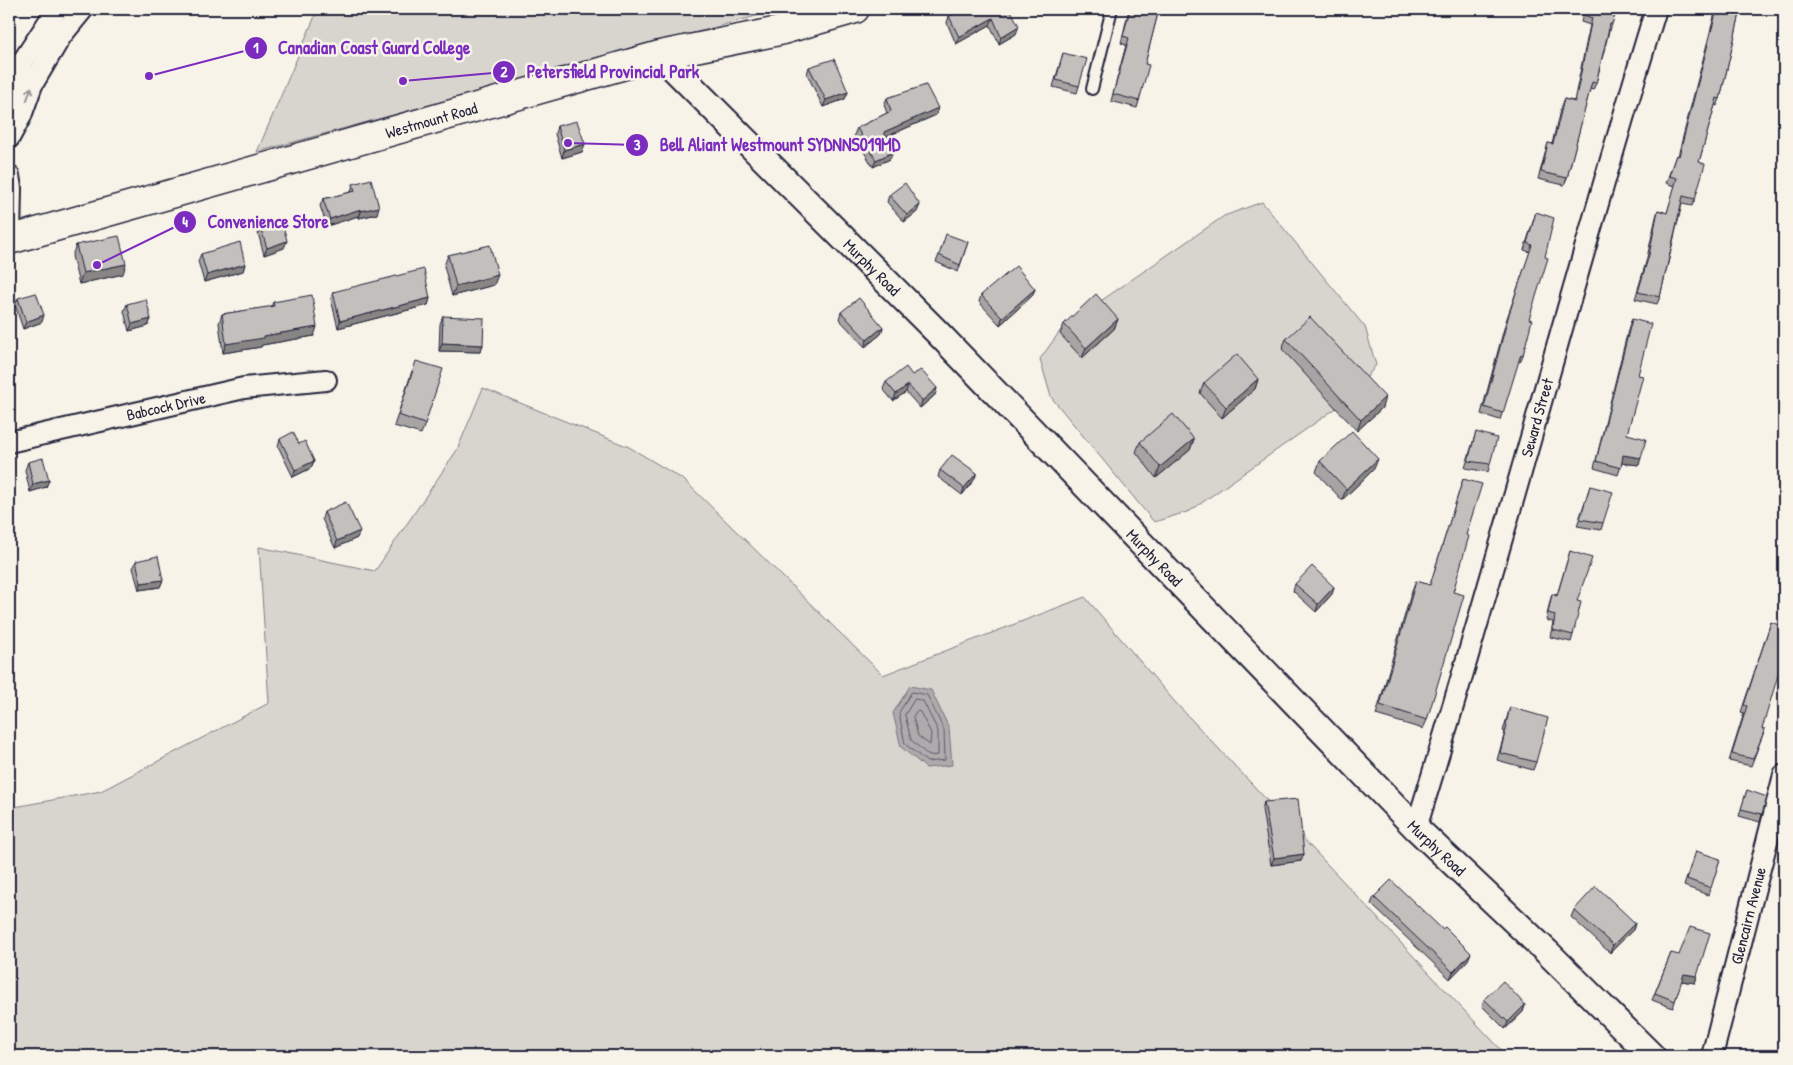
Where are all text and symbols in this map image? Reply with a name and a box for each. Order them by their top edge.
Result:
callout: Canadian Coast Guard College [243,31,480,64]
text: Canadian Coast Guard College [278,35,471,61]
text: 1 [253,37,259,58]
callout: Petersfield Provincial Park [492,56,710,89]
text: Petersfield Provincial Park [527,59,700,84]
text: 2 [500,61,508,82]
one-way arrow [25,86,35,102]
street label: Westmount Road [383,97,480,143]
callout: Bell Aliant Westmount SYDNNS019MD [625,128,910,161]
text: Bell Aliant Westmount SYDNNS019MD [660,132,901,157]
text: 3 [634,134,641,155]
callout: Convenience Store [172,205,339,238]
text: Convenience Store [207,209,329,234]
text: 4 [182,211,188,232]
street label: Murphy Road [839,234,906,301]
street label: Seward Street [1515,375,1558,459]
street label: Babcock Drive [124,386,208,426]
street label: Murphy Road [1122,524,1188,591]
street label: Murphy Road [1403,815,1471,881]
street label: Glencairn Avenue [1725,864,1771,966]

